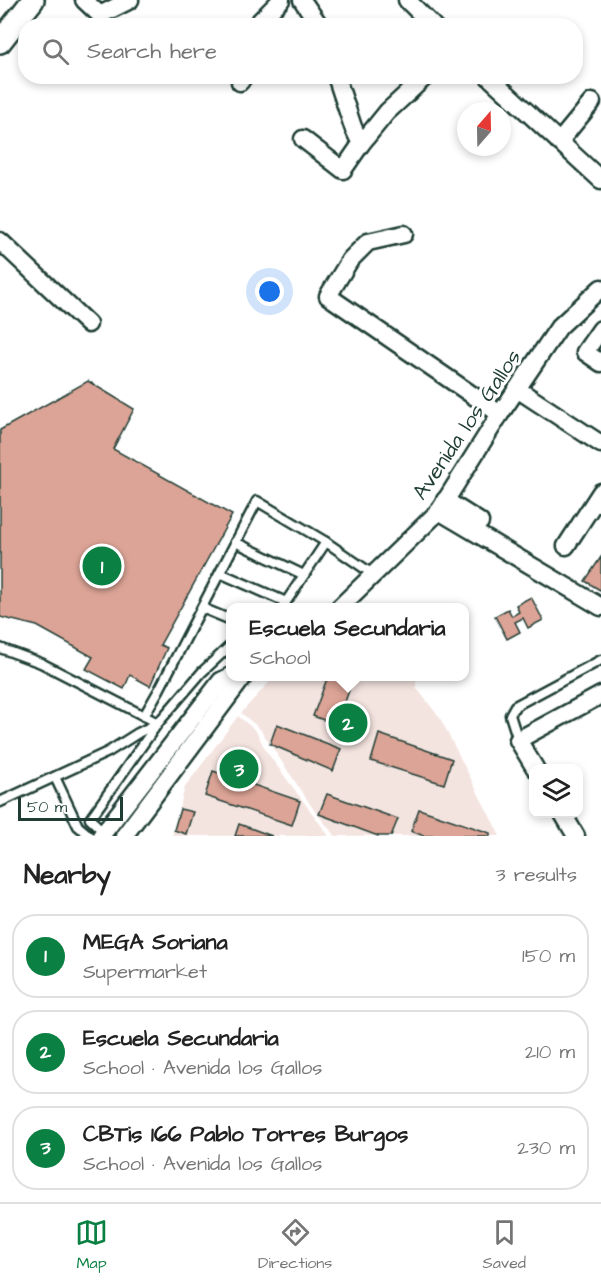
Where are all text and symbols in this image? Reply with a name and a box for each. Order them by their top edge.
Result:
search box [18,18,583,84]
icon: search [39,35,72,68]
text: Search here [87,36,217,67]
north arrow [457,102,511,156]
your location [255,277,284,306]
street label: Avenida los Gallos [405,344,529,506]
pin: 1 [82,544,122,588]
popup [226,603,469,681]
text: Escuela Secundaria [250,613,445,644]
text: School [250,644,311,672]
pin: 2 [328,700,368,746]
pin: 3 [220,746,258,792]
map controls [529,764,583,818]
button: layers [529,764,583,818]
scale bar [18,794,123,822]
text: 50 m [27,796,67,818]
text: Nearby [24,857,111,893]
text: 3 results [495,861,577,889]
text: MEGA Soriana [83,927,228,958]
text: 1 [44,942,47,970]
text: 150 m [522,942,575,970]
text: Supermarket [83,958,207,986]
text: Escuela Secundaria [83,1023,279,1054]
text: 2 [40,1038,51,1066]
text: 210 m [525,1038,575,1066]
text: School · Avenida los Gallos [83,1054,322,1082]
text: CBTis 166 Pablo Torres Burgos [83,1119,408,1150]
text: 3 [40,1134,51,1162]
text: 230 m [517,1134,575,1162]
text: School · Avenida los Gallos [83,1150,322,1178]
tab: Map [75,1216,108,1274]
tab: Directions [258,1216,332,1274]
tab: Saved [482,1216,526,1274]

